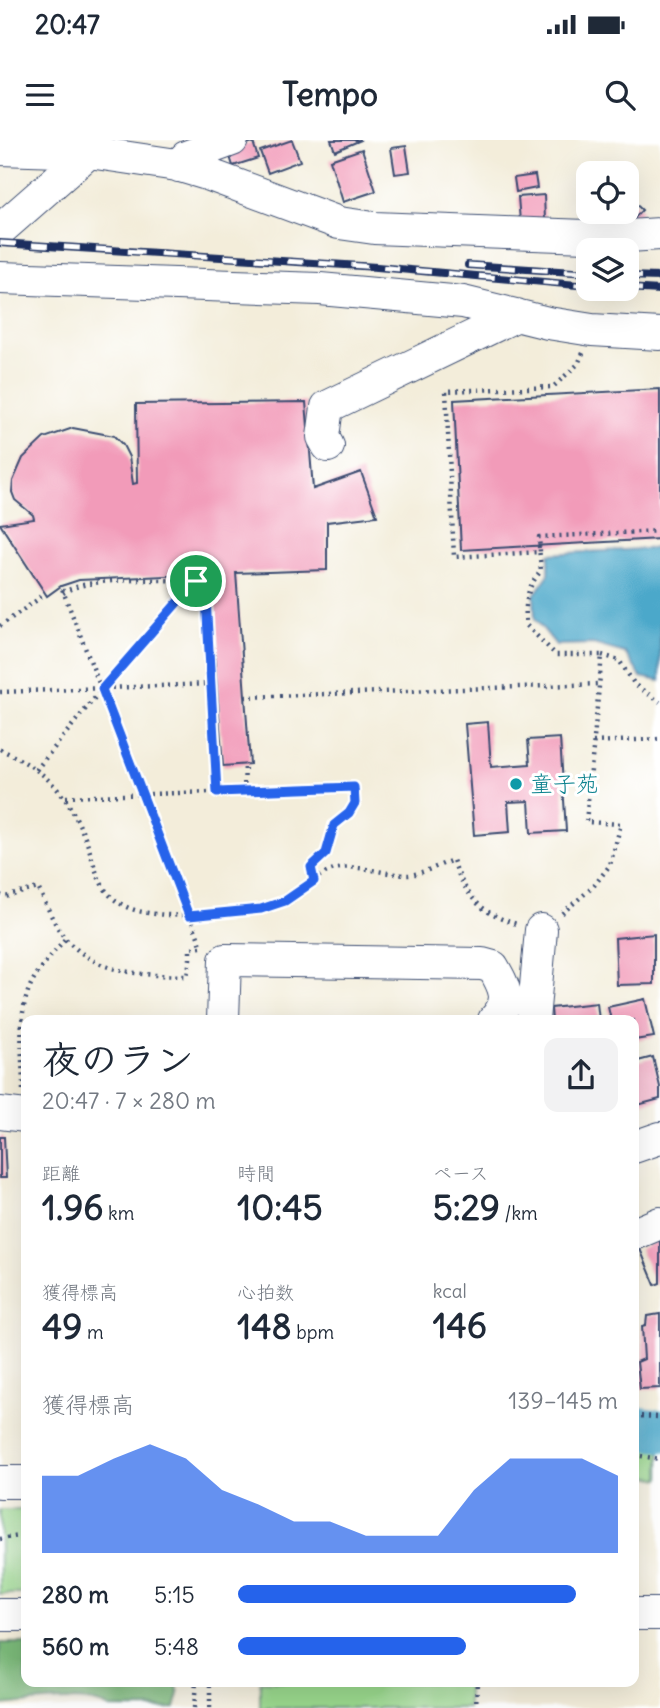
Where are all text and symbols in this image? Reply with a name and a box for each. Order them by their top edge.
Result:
text: 20:47 [35,8,100,41]
text: Tempo [282,74,378,115]
icon: menu [21,76,59,114]
icon: search [601,76,639,114]
map controls [576,161,639,301]
button: locate [576,161,639,224]
button: layers [576,238,639,301]
pin [166,551,226,611]
icon: arrive [177,562,215,600]
place label: 童子苑 [530,769,599,798]
marker: 童子苑 [508,776,524,792]
text: 夜のラン [42,1036,194,1083]
button: share [544,1038,618,1112]
text: 20:47 · 7 × 280 m [42,1086,216,1115]
text: 距離 [42,1161,80,1185]
text: 時間 [237,1161,275,1185]
text: ペース [433,1161,489,1185]
text: 1.96 [42,1185,103,1229]
text: 10:45 [237,1185,323,1229]
text: 5:29 [433,1185,500,1229]
text: km [103,1201,134,1225]
text: /km [500,1201,538,1225]
text: kcal [433,1279,467,1303]
text: 獲得標高 [42,1280,118,1304]
text: 心拍数 [237,1280,294,1304]
text: 146 [433,1303,487,1347]
text: 49 [42,1304,82,1348]
text: 148 [237,1304,292,1348]
text: m [82,1320,104,1344]
text: bpm [292,1320,334,1344]
text: 139–145 m [508,1386,618,1415]
text: 獲得標高 [42,1390,134,1419]
text: 280 m [42,1580,109,1609]
text: 5:15 [154,1580,195,1609]
text: 560 m [42,1632,109,1661]
text: 5:48 [154,1632,199,1661]

